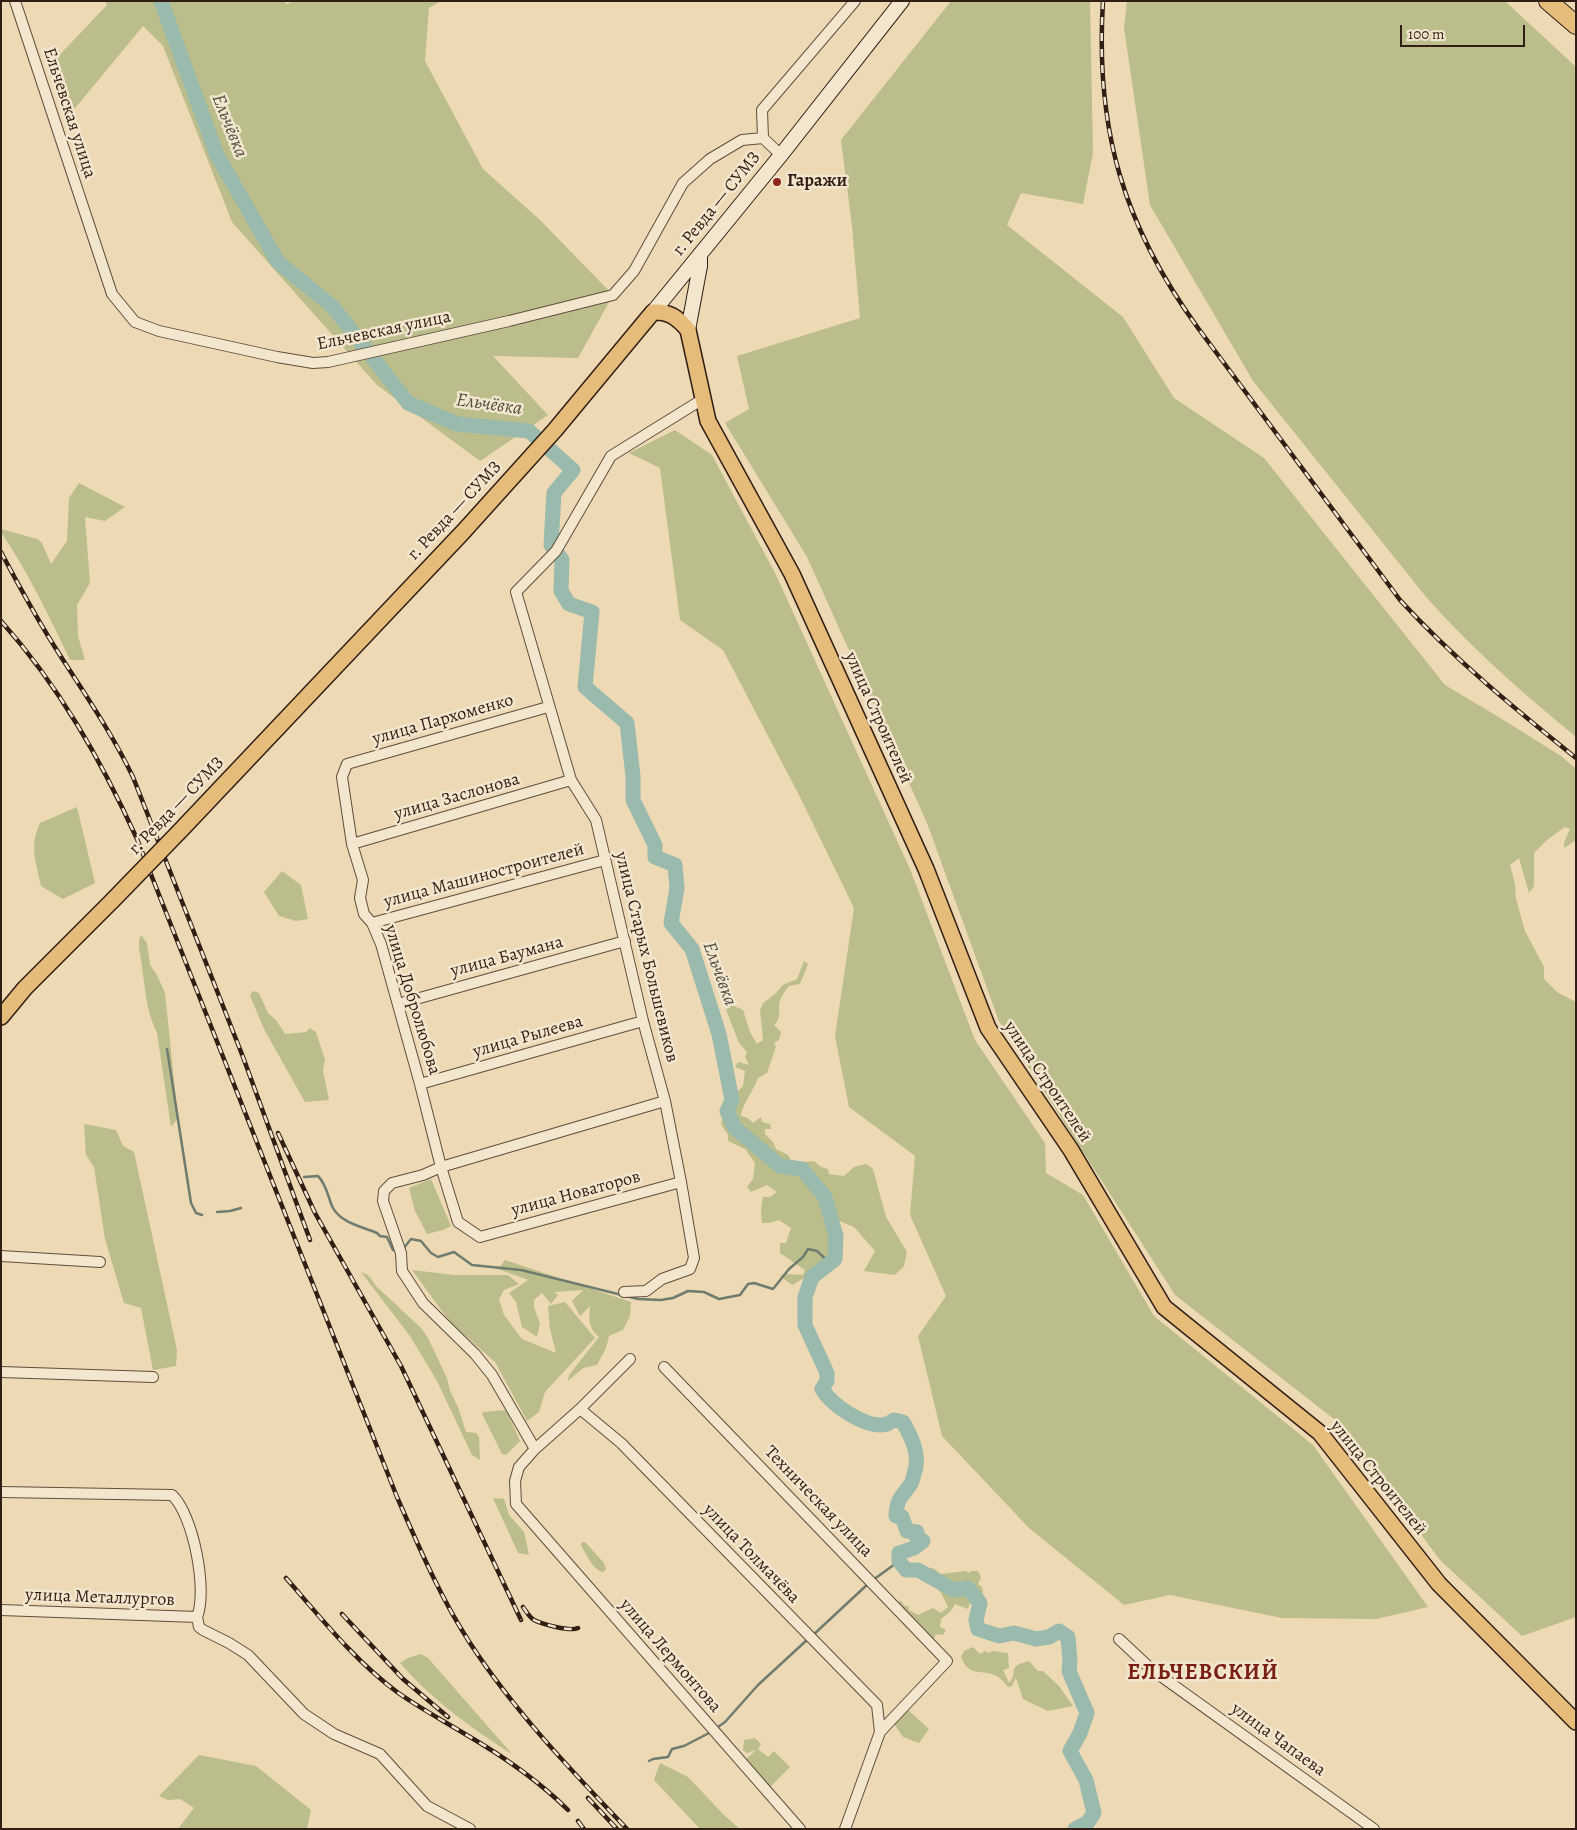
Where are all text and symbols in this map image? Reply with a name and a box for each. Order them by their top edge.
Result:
scale bar [1402,15,1527,47]
text: 100 m [1408,24,1445,44]
street label: Ельчевская улица [38,45,100,181]
water label: Ельчёвка [206,91,252,161]
street label: г. Ревда — СУМЗ [668,147,766,261]
place label: Гаражи [787,171,847,193]
marker: Гаражи [771,176,783,188]
street label: Ельчевская улица [315,306,453,356]
water label: Ельчёвка [454,389,524,421]
street label: г. Ревда — СУМЗ [403,457,507,565]
street label: улица Строителей [839,649,917,787]
street label: улица Пархоменко [370,690,516,750]
street label: г. Ревда — СУМЗ [125,752,229,860]
street label: улица Заслонова [392,769,522,825]
street label: улица Машиностроителей [381,839,587,913]
street label: улица Старых Большевиков [609,849,683,1065]
street label: улица Добролюбова [379,922,445,1078]
street label: улица Баумана [448,932,566,982]
water label: Ельчёвка [697,939,741,1009]
street label: улица Рылеева [470,1011,586,1063]
street label: улица Строителей [998,1017,1096,1147]
street label: улица Новаторов [509,1166,643,1222]
street label: улица Строителей [1325,1416,1431,1540]
street label: Техническая улица [759,1442,877,1562]
street label: улица Толмачёва [698,1500,804,1608]
street label: улица Металлургов [25,1585,175,1611]
street label: улица Лермонтова [615,1595,725,1717]
district label: ЕЛЬЧЕВСКИЙ [1126,1661,1280,1687]
street label: улица Чапаева [1226,1698,1330,1782]

